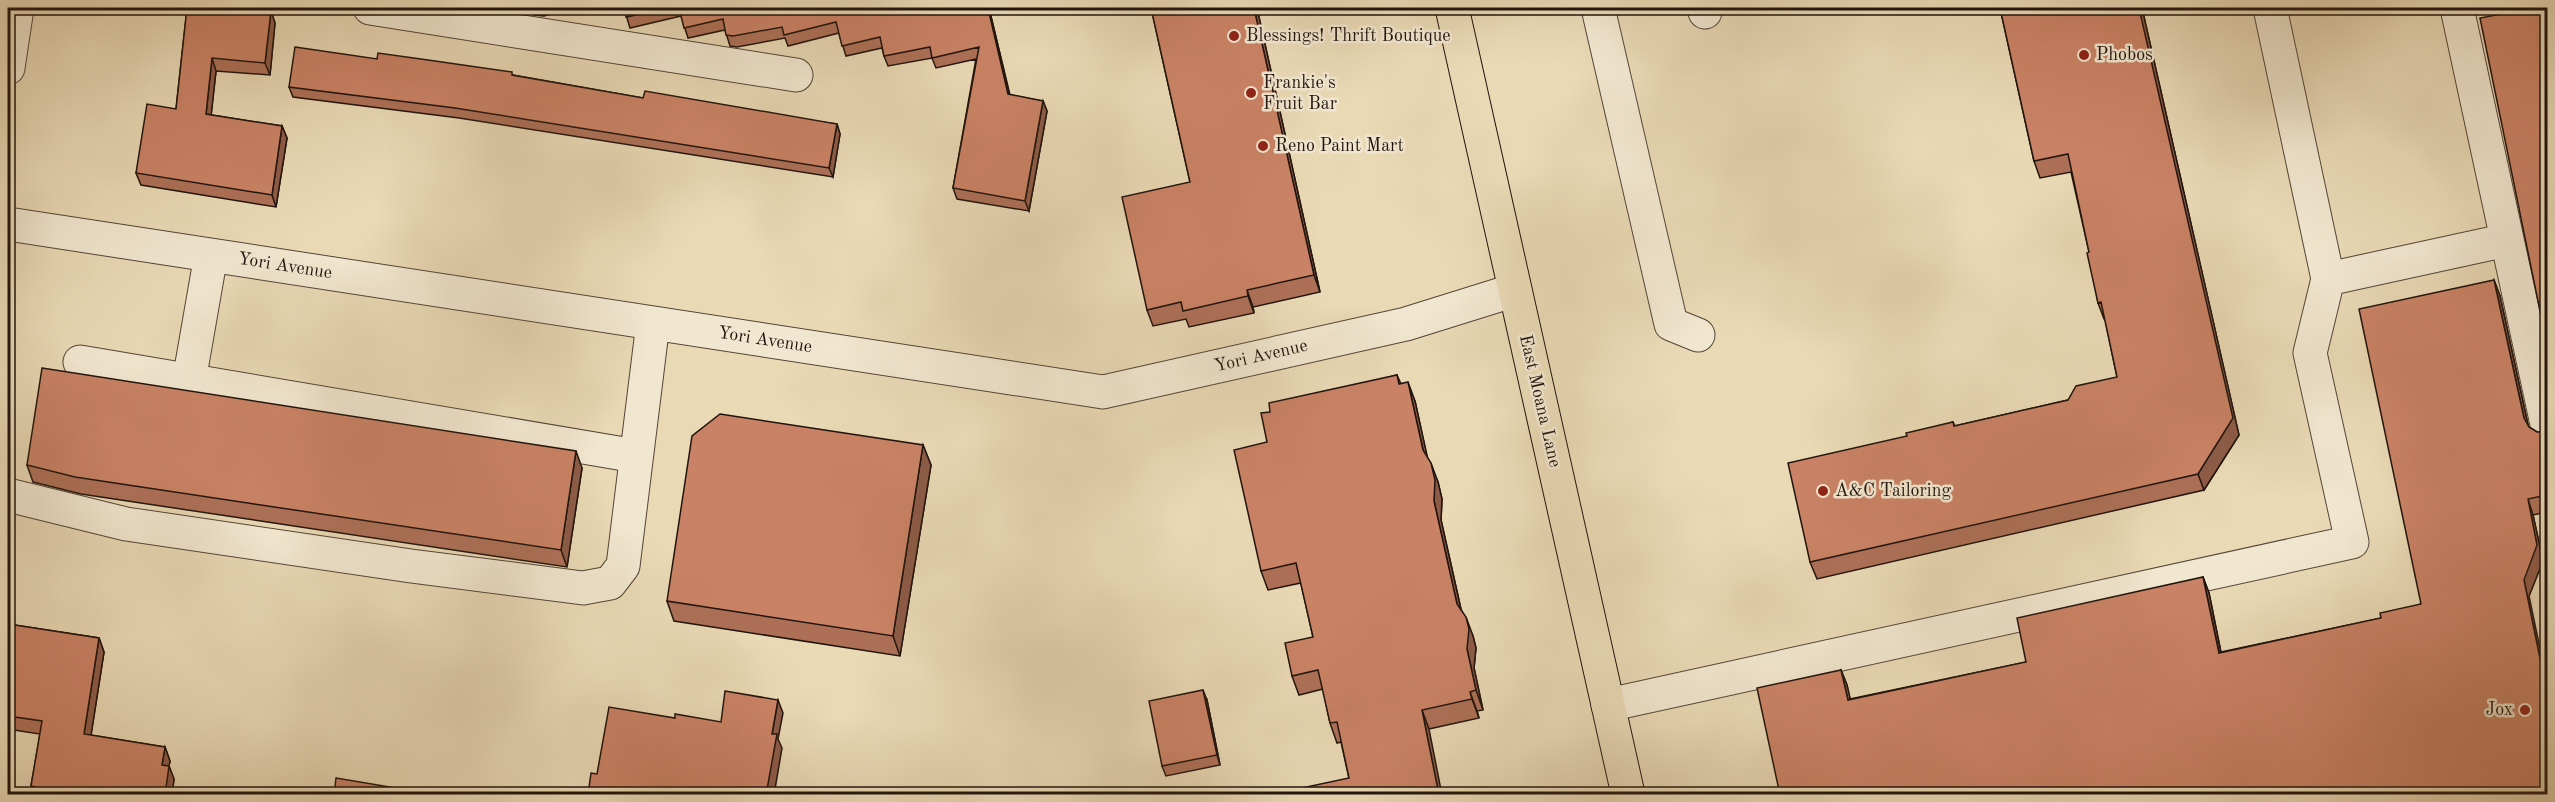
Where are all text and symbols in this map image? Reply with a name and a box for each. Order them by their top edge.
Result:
place label: Blessings! Thrift Boutique [1246,27,1451,45]
marker: Blessings! Thrift Boutique [1227,29,1241,43]
place label: Phobos [2096,46,2153,64]
marker: Phobos [2077,48,2091,62]
place label: Frankie's Fruit Bar [1263,74,1338,113]
marker: Frankie's Fruit Bar [1244,86,1258,100]
place label: Reno Paint Mart [1275,137,1404,155]
marker: Reno Paint Mart [1256,139,1270,153]
street label: Yori Avenue [237,250,333,282]
street label: Yori Avenue [717,324,813,356]
street label: East Moana Lane [1516,333,1564,469]
street label: Yori Avenue [1213,337,1309,375]
place label: A&C Tailoring [1835,482,1951,500]
marker: A&C Tailoring [1816,484,1830,498]
place label: Jox [2485,701,2513,719]
marker: Jox [2518,703,2532,717]

